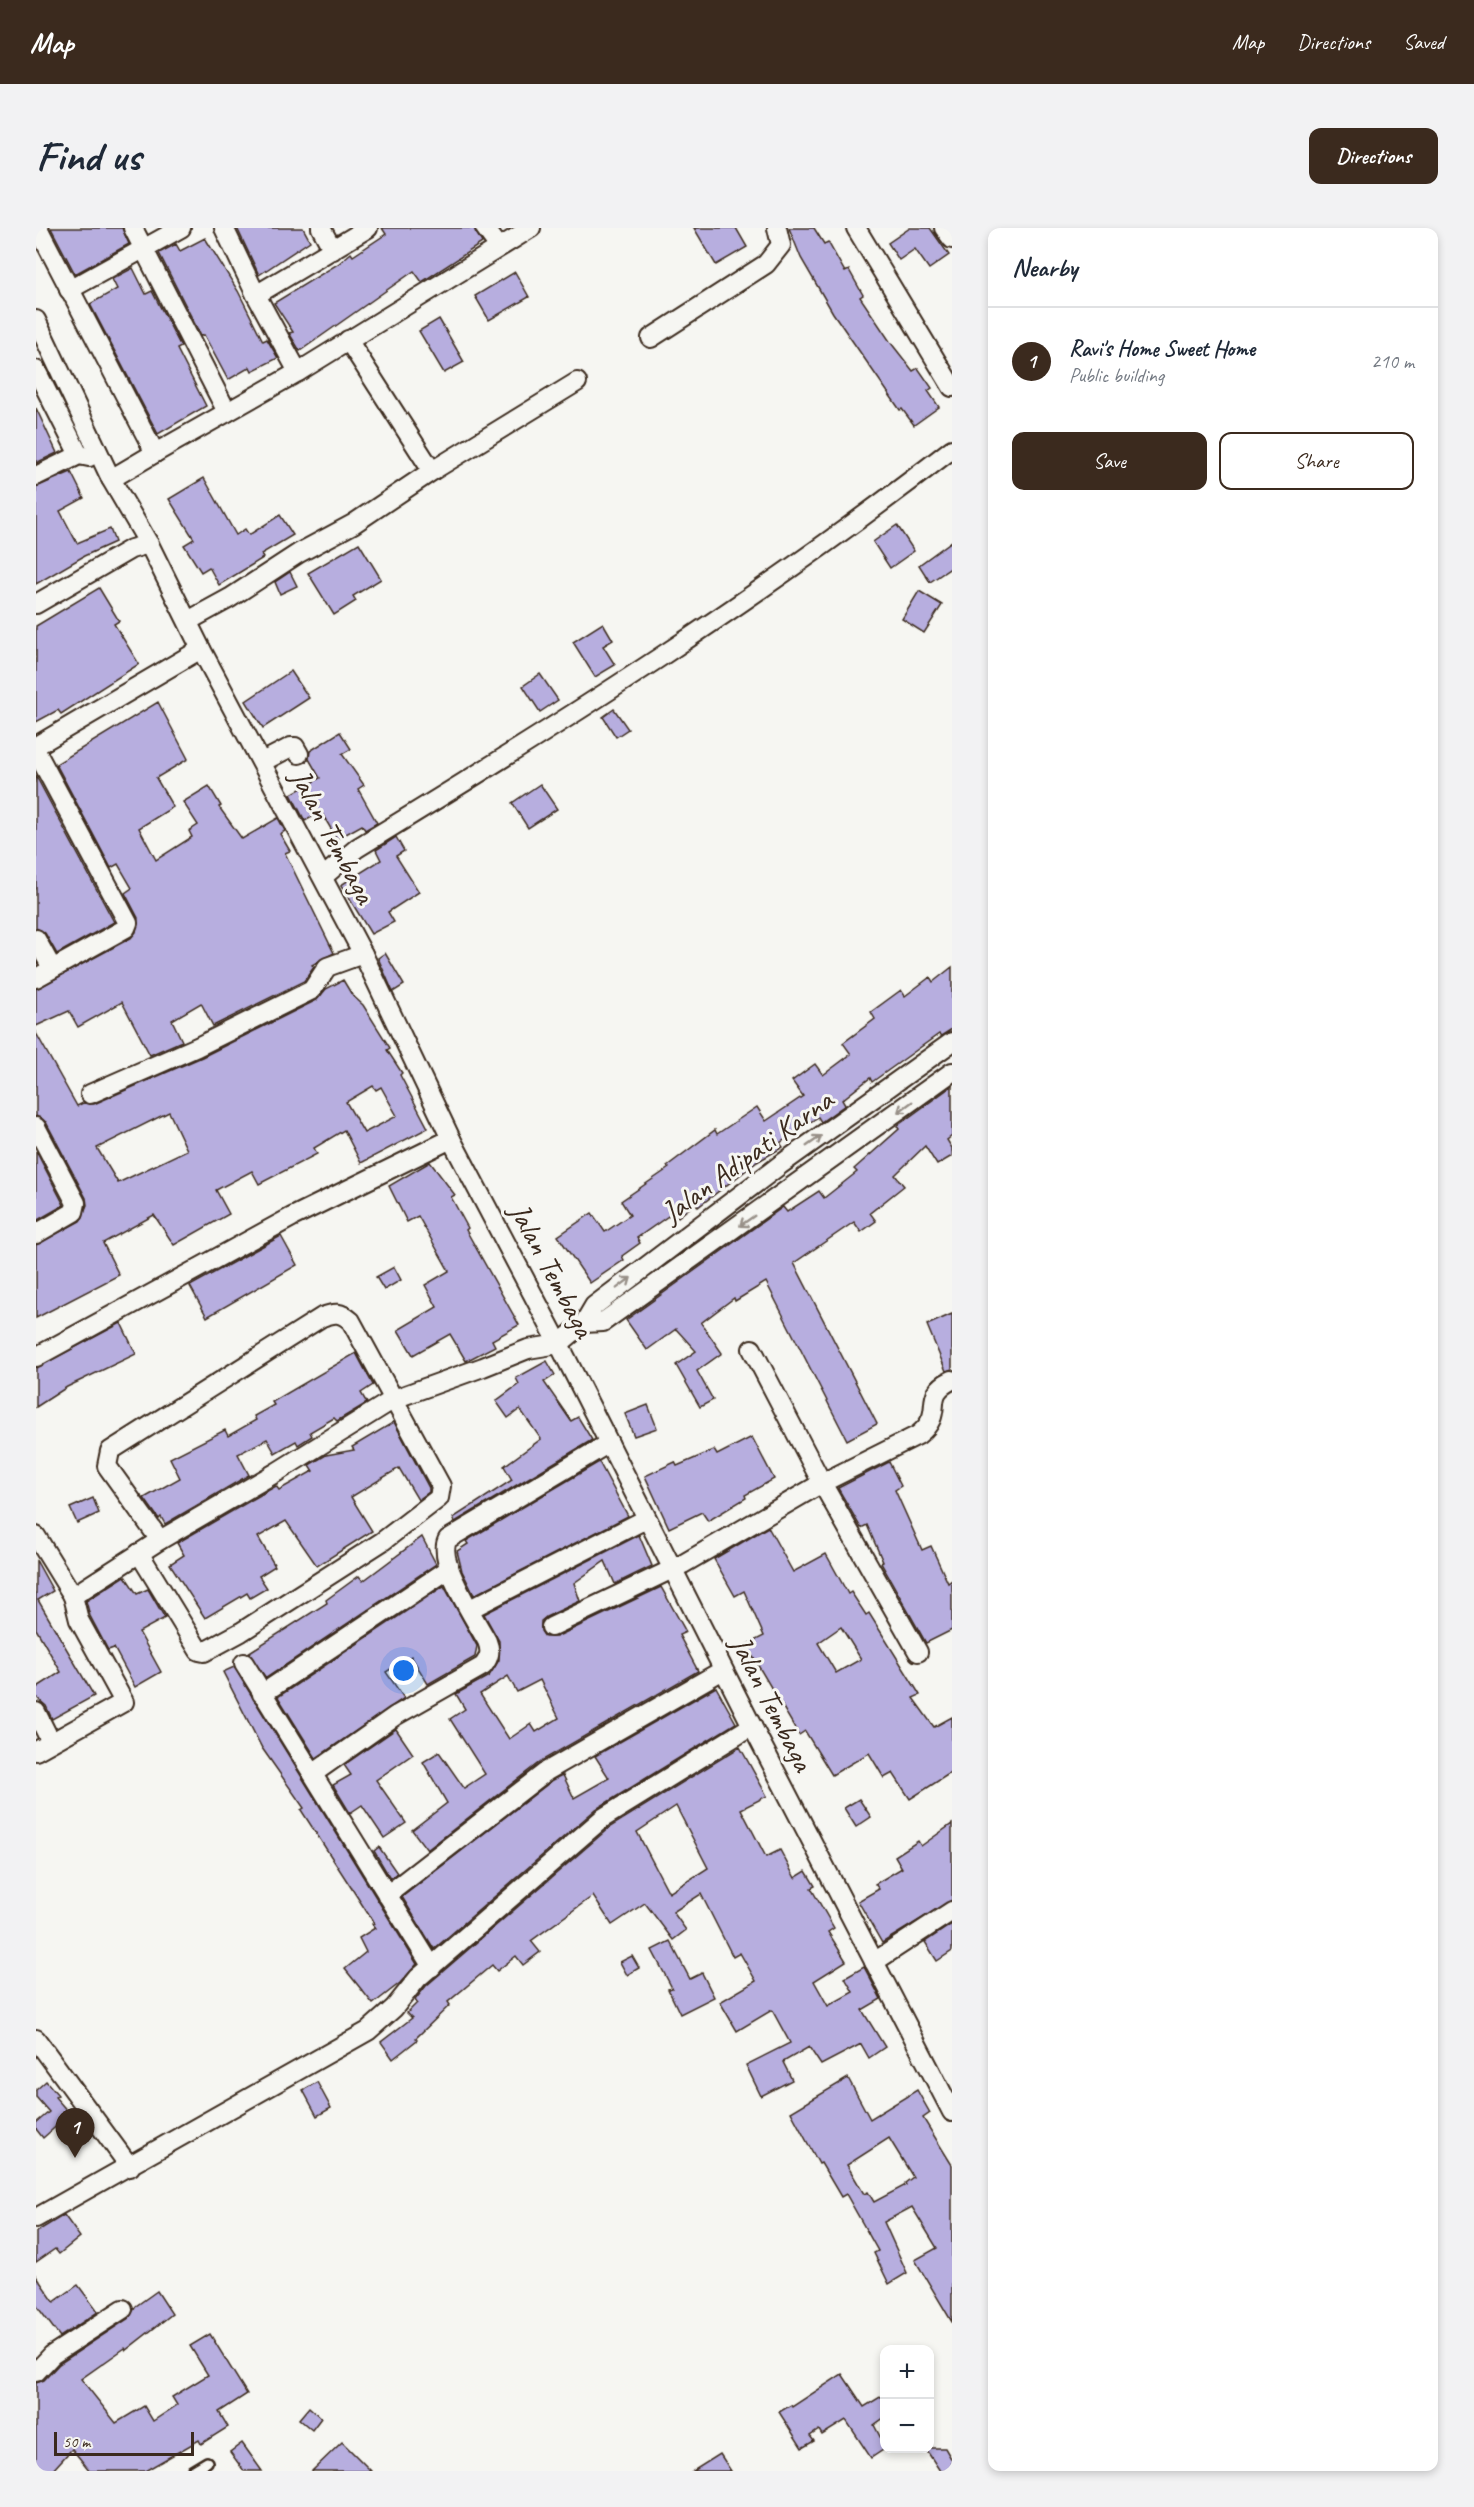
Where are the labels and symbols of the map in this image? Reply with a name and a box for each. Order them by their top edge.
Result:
street label: Jalan Tembaga [281,760,385,912]
street label: Jalan Adipati Karna [652,1080,842,1232]
one-way arrow [897,1101,913,1113]
one-way arrow [805,1135,822,1147]
street label: Jalan Tembaga [500,1194,604,1346]
one-way arrow [739,1215,755,1227]
one-way arrow [616,1276,632,1289]
street label: Jalan Tembaga [721,1627,823,1779]
your location [389,1656,418,1685]
pin: 1 [56,2108,94,2158]
scale bar [54,2429,194,2456]

